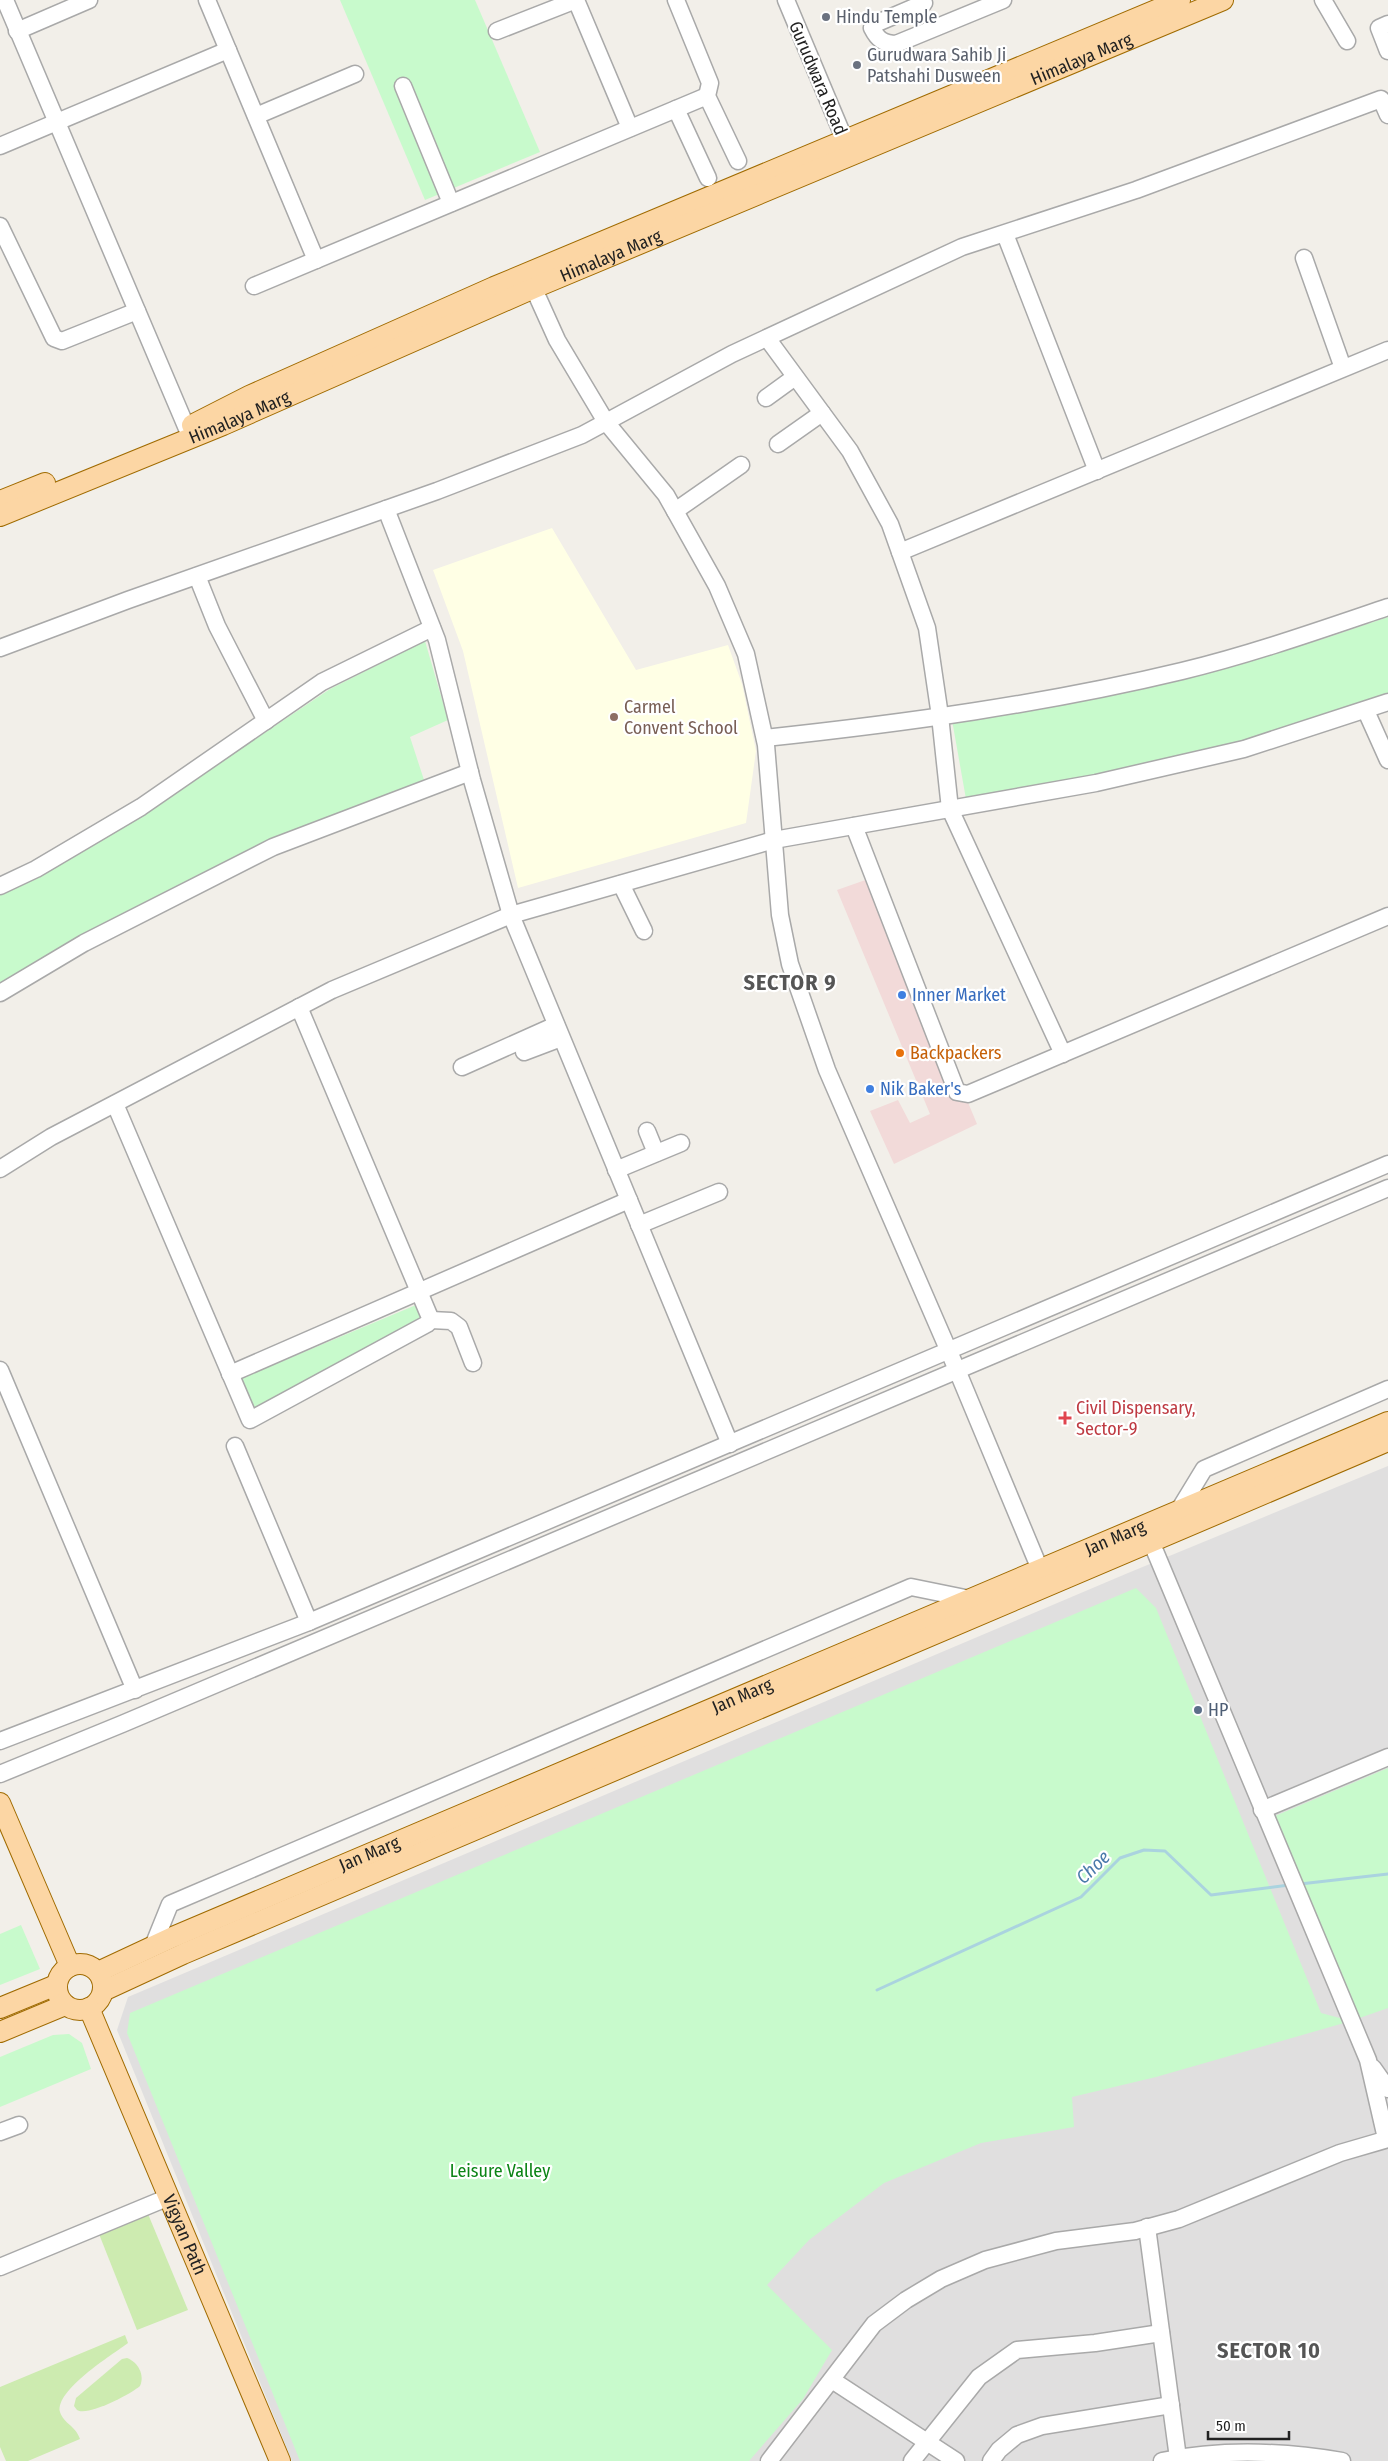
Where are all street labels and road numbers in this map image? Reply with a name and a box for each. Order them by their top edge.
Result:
street label: Gurudwara Road [784,18,852,138]
street label: Himalaya Marg [1027,28,1136,90]
street label: Himalaya Marg [557,225,665,287]
street label: Himalaya Marg [186,386,294,449]
street label: Jan Marg [1082,1515,1149,1560]
street label: Jan Marg [709,1673,776,1718]
street label: Jan Marg [336,1831,403,1876]
street label: Vigyan Path [158,2191,211,2278]

